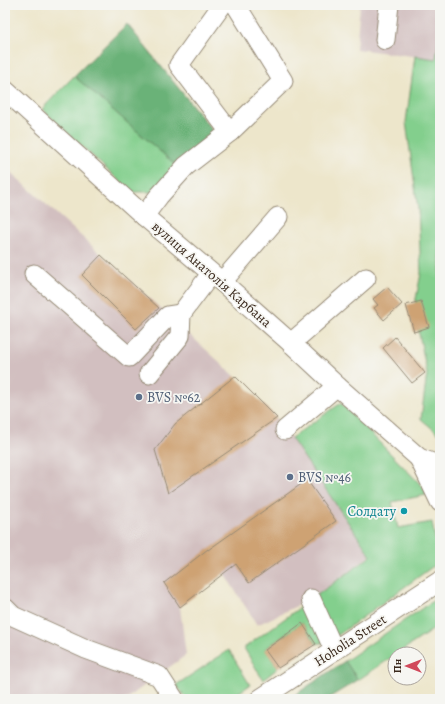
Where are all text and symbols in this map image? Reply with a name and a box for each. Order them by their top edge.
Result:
street label: вулиця Анатолія Карбана [148,217,276,332]
place label: BVS №62 [147,388,201,407]
marker: BVS №62 [134,392,144,402]
place label: BVS №46 [298,468,351,487]
marker: BVS №46 [285,472,295,482]
place label: Солдату [348,502,397,521]
marker: Солдату [399,506,409,516]
street label: Hoholia Street [310,610,390,671]
north arrow [387,646,427,686]
text: Пн [390,658,405,673]

